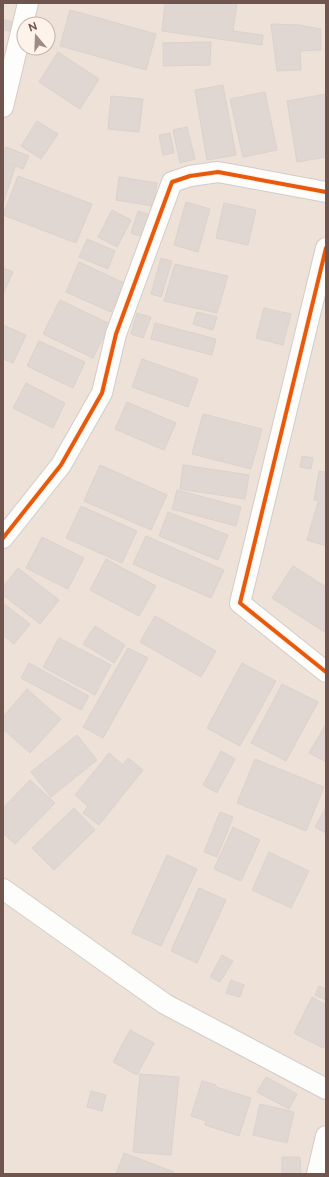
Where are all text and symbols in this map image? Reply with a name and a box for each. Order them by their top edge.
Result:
north arrow [16,16,56,56]
text: N [27,20,39,35]

